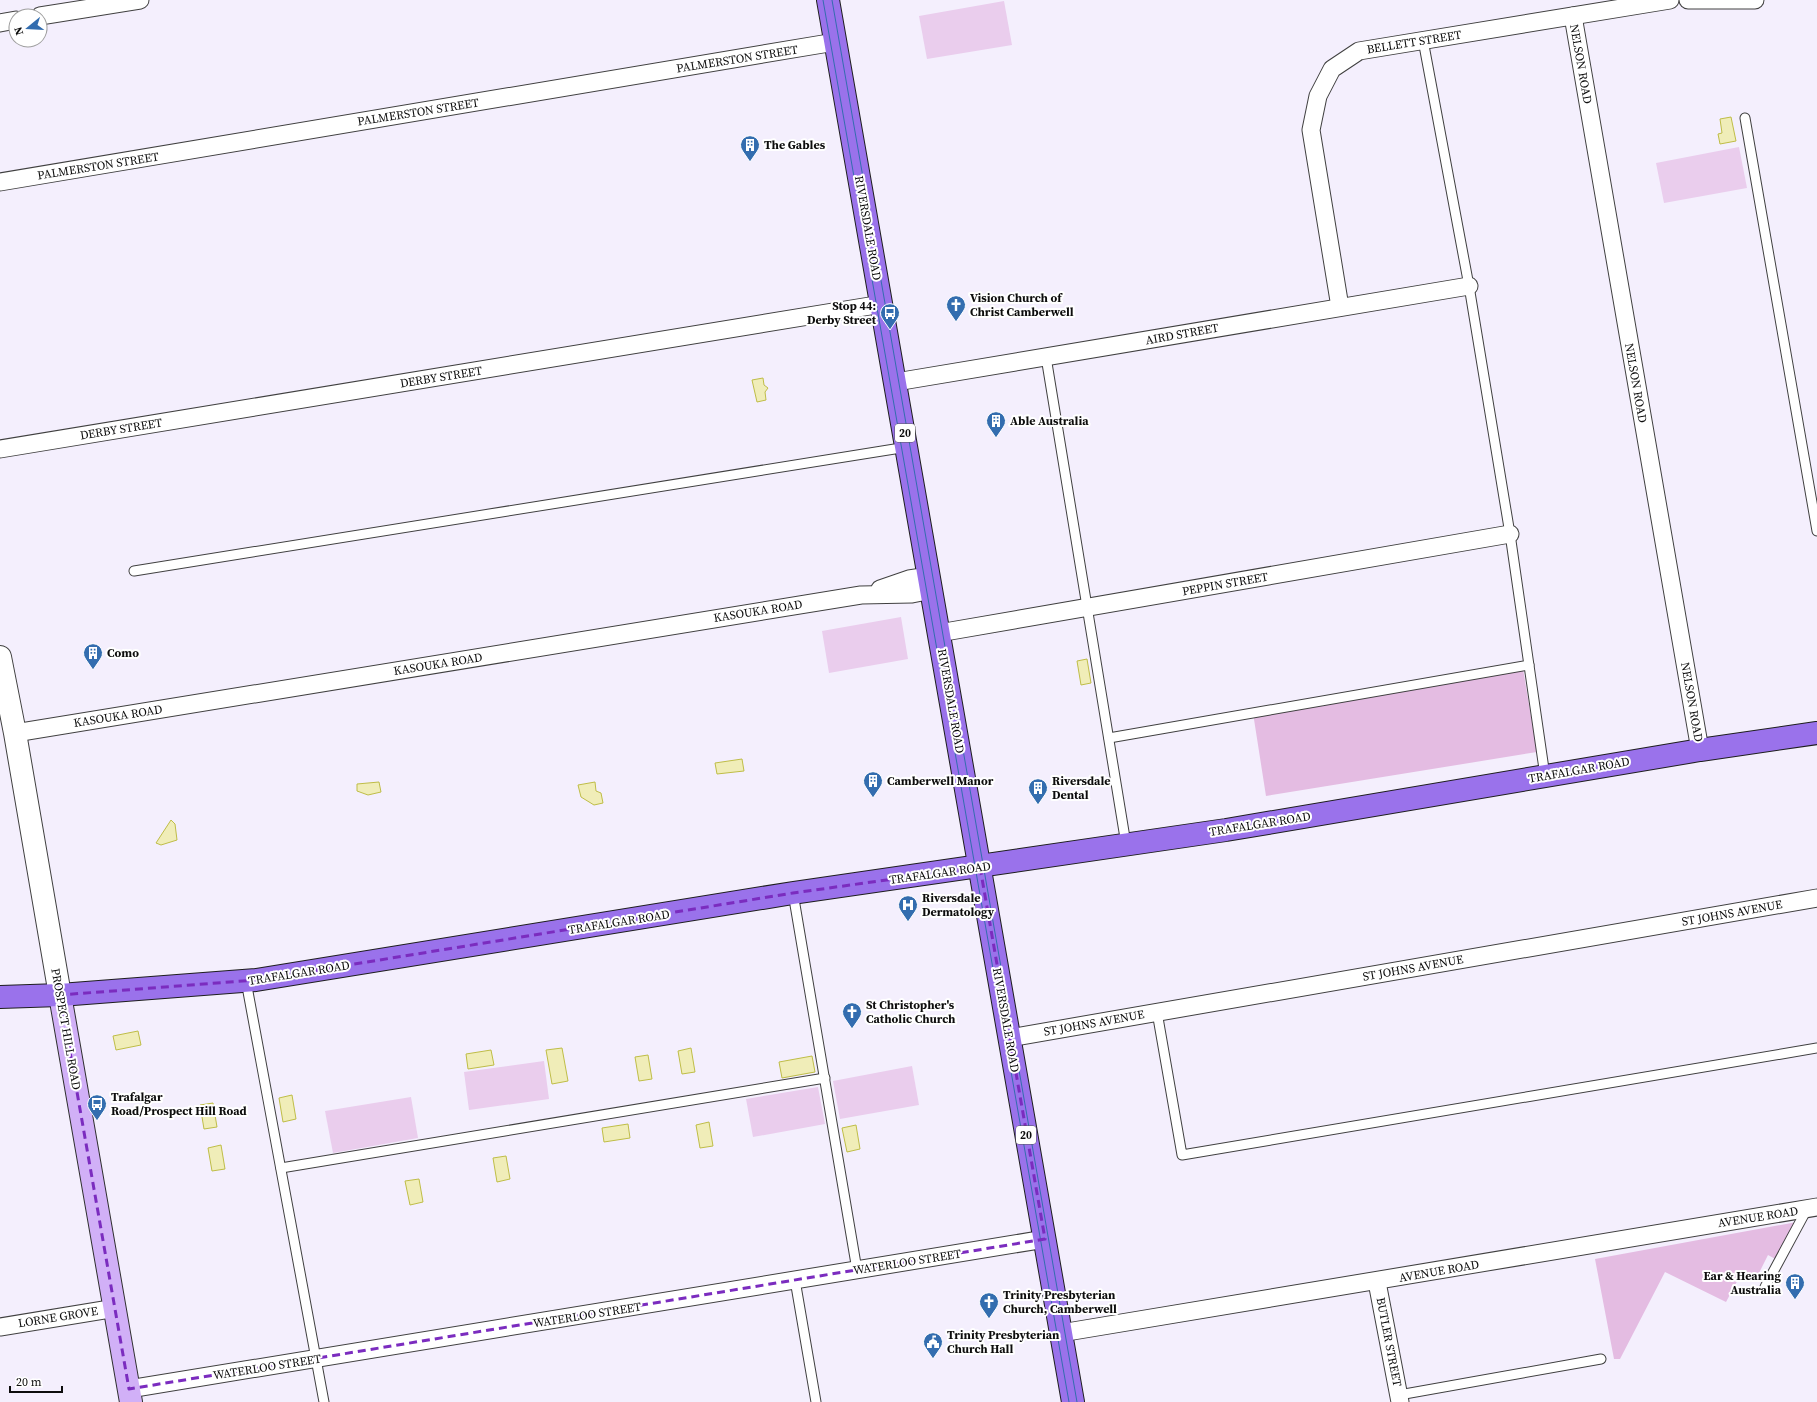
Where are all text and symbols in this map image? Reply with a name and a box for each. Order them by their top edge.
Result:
north arrow [8,8,48,48]
street label: NELSON ROAD [1566,23,1596,105]
text: N [11,25,27,37]
street label: BELLETT STREET [1366,27,1463,57]
street label: PALMERSTON STREET [675,41,800,77]
street label: PALMERSTON STREET [356,94,481,130]
building icon: The Gables [739,134,761,162]
place label: The Gables [764,137,826,153]
street label: PALMERSTON STREET [36,148,161,184]
street label: RIVERSDALE ROAD [851,174,885,282]
place label: Vision Church of Christ Camberwell [970,290,1074,320]
church icon: Vision Church of Christ Camberwell [945,294,967,322]
place label: Stop 44: Derby Street [807,298,877,328]
bus stop icon: Stop 44: Derby Street [879,302,901,330]
street label: AIRD STREET [1144,320,1221,348]
street label: NELSON ROAD [1621,342,1651,424]
street label: DERBY STREET [399,362,484,391]
building icon: Able Australia [985,410,1007,438]
place label: Able Australia [1010,413,1089,429]
street label: DERBY STREET [79,414,164,443]
road number: 20 [895,424,915,442]
street label: PEPPIN STREET [1181,568,1270,599]
street label: KASOUKA ROAD [712,596,804,626]
building icon: Como [82,642,104,670]
place label: Como [107,645,139,661]
street label: RIVERSDALE ROAD [934,647,968,755]
street label: KASOUKA ROAD [392,649,484,679]
street label: NELSON ROAD [1677,661,1707,743]
street label: KASOUKA ROAD [72,701,164,731]
street label: TRAFALGAR ROAD [1527,753,1631,787]
building icon: Camberwell Manor [862,770,884,798]
place label: Camberwell Manor [887,773,994,789]
place label: Riversdale Dental [1052,773,1111,803]
building icon: Riversdale Dental [1027,777,1049,805]
street label: TRAFALGAR ROAD [1208,808,1312,840]
street label: TRAFALGAR ROAD [888,858,992,888]
place label: Riversdale Dermatology [922,890,995,920]
hospital icon: Riversdale Dermatology [897,894,919,922]
street label: ST JOHNS AVENUE [1680,896,1784,930]
street label: TRAFALGAR ROAD [567,906,671,938]
street label: ST JOHNS AVENUE [1361,951,1465,985]
street label: TRAFALGAR ROAD [247,957,351,989]
street label: RIVERSDALE ROAD [989,966,1023,1074]
street label: PROSPECT HILL ROAD [47,967,85,1091]
place label: St Christopher's Catholic Church [866,997,956,1027]
church icon: St Christopher's Catholic Church [841,1001,863,1029]
street label: ST JOHNS AVENUE [1042,1006,1146,1040]
place label: Trafalgar Road/Prospect Hill Road [111,1089,247,1119]
bus stop icon: Trafalgar Road/Prospect Hill Road [86,1093,108,1121]
road number: 20 [1016,1126,1036,1144]
street label: AVENUE ROAD [1717,1203,1799,1231]
street label: WATERLOO STREET [852,1245,963,1278]
street label: AVENUE ROAD [1398,1256,1480,1286]
place label: Ear & Hearing Australia [1703,1268,1782,1298]
building icon: Ear & Hearing Australia [1784,1272,1806,1300]
place label: Trinity Presbyterian Church, Camberwell [1003,1287,1117,1317]
church icon: Trinity Presbyterian Church, Camberwell [978,1291,1000,1319]
street label: BUTLER STREET [1373,1296,1406,1389]
street label: WATERLOO STREET [532,1298,643,1331]
street label: LORNE GROVE [17,1303,99,1331]
place label: Trinity Presbyterian Church Hall [947,1327,1060,1357]
public building icon: Trinity Presbyterian Church Hall [922,1331,944,1359]
street label: WATERLOO STREET [212,1350,323,1383]
scale bar [10,1368,62,1394]
text: 20 m [16,1374,42,1390]

